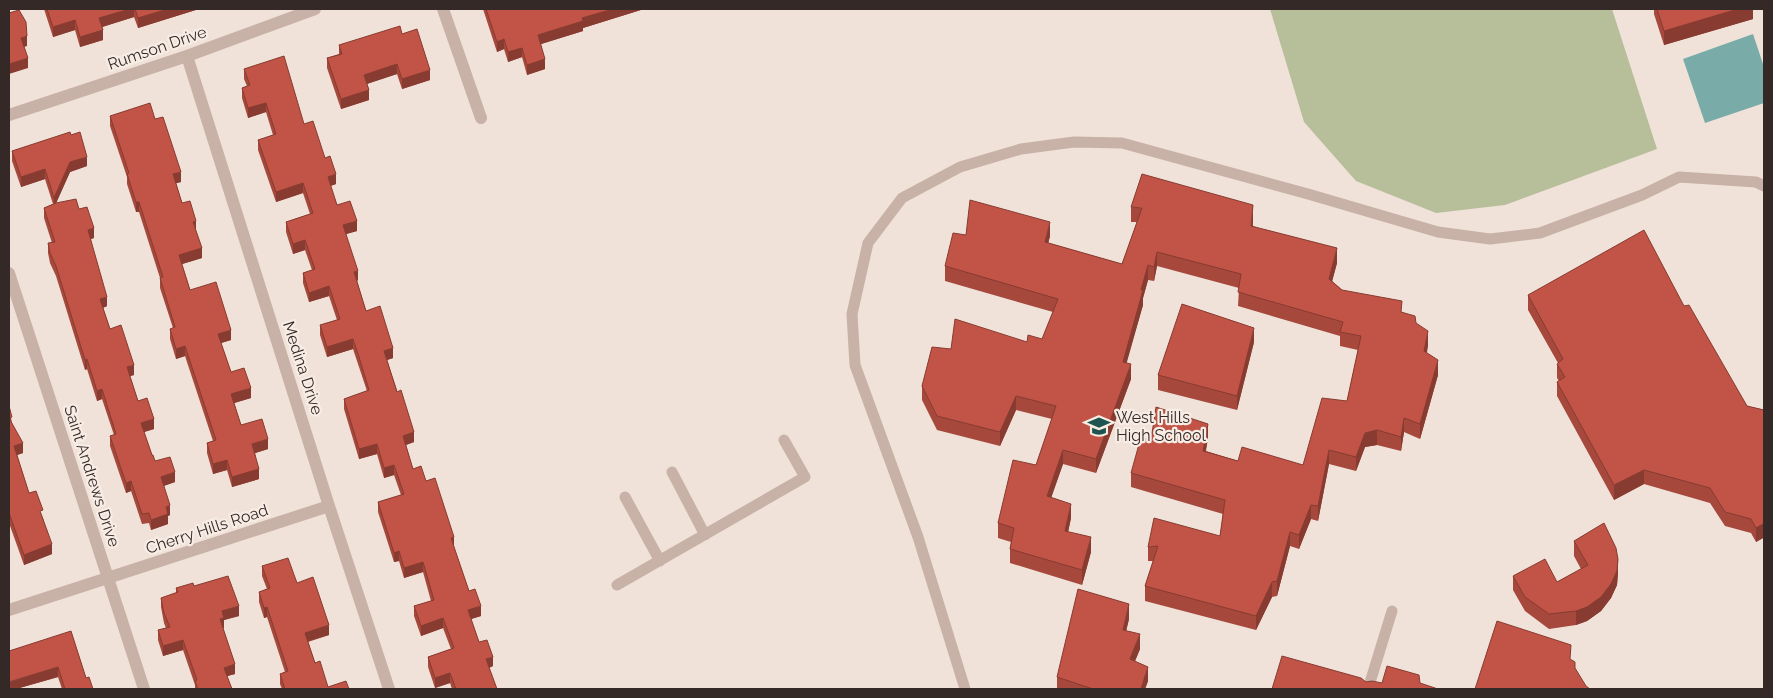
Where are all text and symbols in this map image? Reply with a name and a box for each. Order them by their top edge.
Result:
street label: Rumson Drive [105,22,209,74]
street label: Medina Drive [279,319,327,417]
street label: Saint Andrews Drive [60,403,124,549]
place label: West Hills High School [1116,408,1206,445]
school or university icon: West Hills High School [1086,413,1112,439]
street label: Cherry Hills Road [143,500,271,558]

